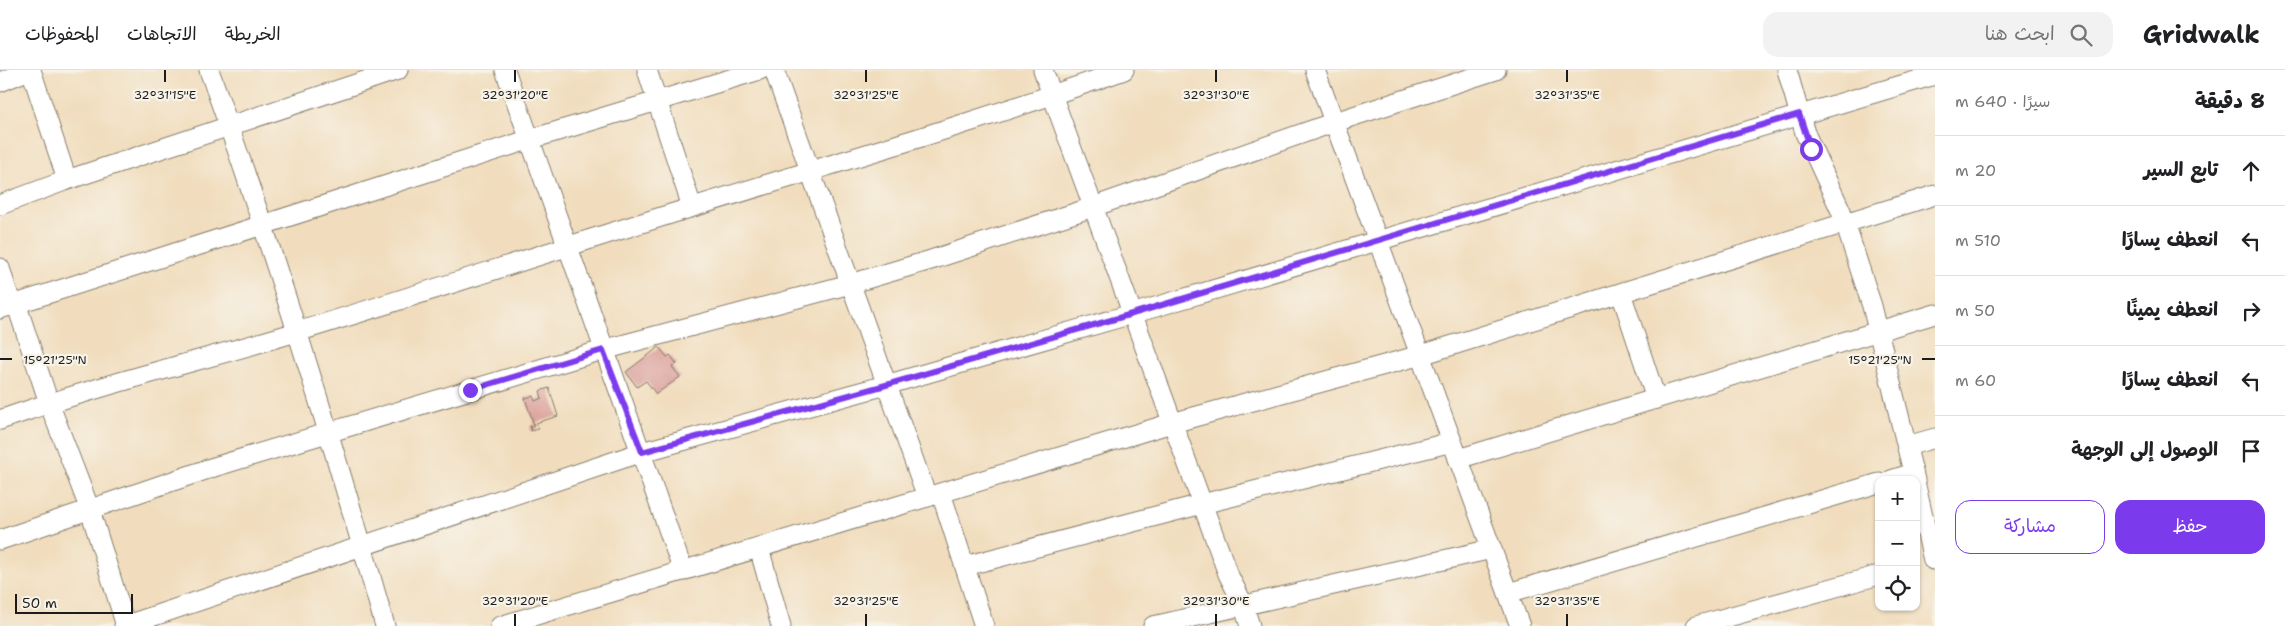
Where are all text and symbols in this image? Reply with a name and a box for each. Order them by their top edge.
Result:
search box [1763,12,2113,57]
text: Gridwalk [2143,19,2260,51]
text: ابحث هنا [1985,21,2055,46]
icon: search [2067,21,2095,49]
text: المحفوظات [25,22,99,46]
text: الاتجاهات [127,22,197,46]
text: الخريطة [225,22,281,46]
text: 32°31'15"E [134,87,196,103]
text: 32°31'20"E [482,87,548,103]
text: 32°31'25"E [833,87,899,103]
text: 32°31'30"E [1183,87,1249,103]
text: 32°31'35"E [1534,87,1600,103]
text: 8 دقيقة [2195,87,2265,115]
text: سيرًا · 640 m [1955,91,2050,112]
route start [1800,138,1823,161]
text: تابع السير [2144,157,2218,182]
icon: ahead [2237,157,2265,185]
text: 20 m [1955,160,1996,181]
text: انعطف يسارًا [2122,227,2218,252]
icon: left [2237,227,2265,255]
text: 510 m [1955,230,2001,251]
text: انعطف يمينًا [2127,297,2218,322]
icon: right [2237,297,2265,325]
text: 50 m [1955,300,1995,321]
text: 15°21'25"N [23,352,87,368]
text: 15°21'25"N [1848,352,1912,368]
text: انعطف يسارًا [2122,367,2218,392]
icon: left [2237,367,2265,395]
text: 60 m [1955,370,1996,391]
route end [459,379,482,402]
text: الوصول إلى الوجهة [2071,437,2218,462]
icon: arrive [2237,437,2265,465]
map controls [1875,476,1920,611]
button: + [1875,476,1920,521]
button: مشاركة [1955,500,2105,554]
button: حفظ [2115,500,2265,554]
button: − [1875,521,1920,566]
button: locate [1875,566,1920,611]
scale bar [15,591,132,614]
text: 32°31'20"E [482,593,548,609]
text: 32°31'25"E [833,593,899,609]
text: 32°31'30"E [1183,593,1249,609]
text: 32°31'35"E [1534,593,1600,609]
text: 50 m [22,594,57,612]

